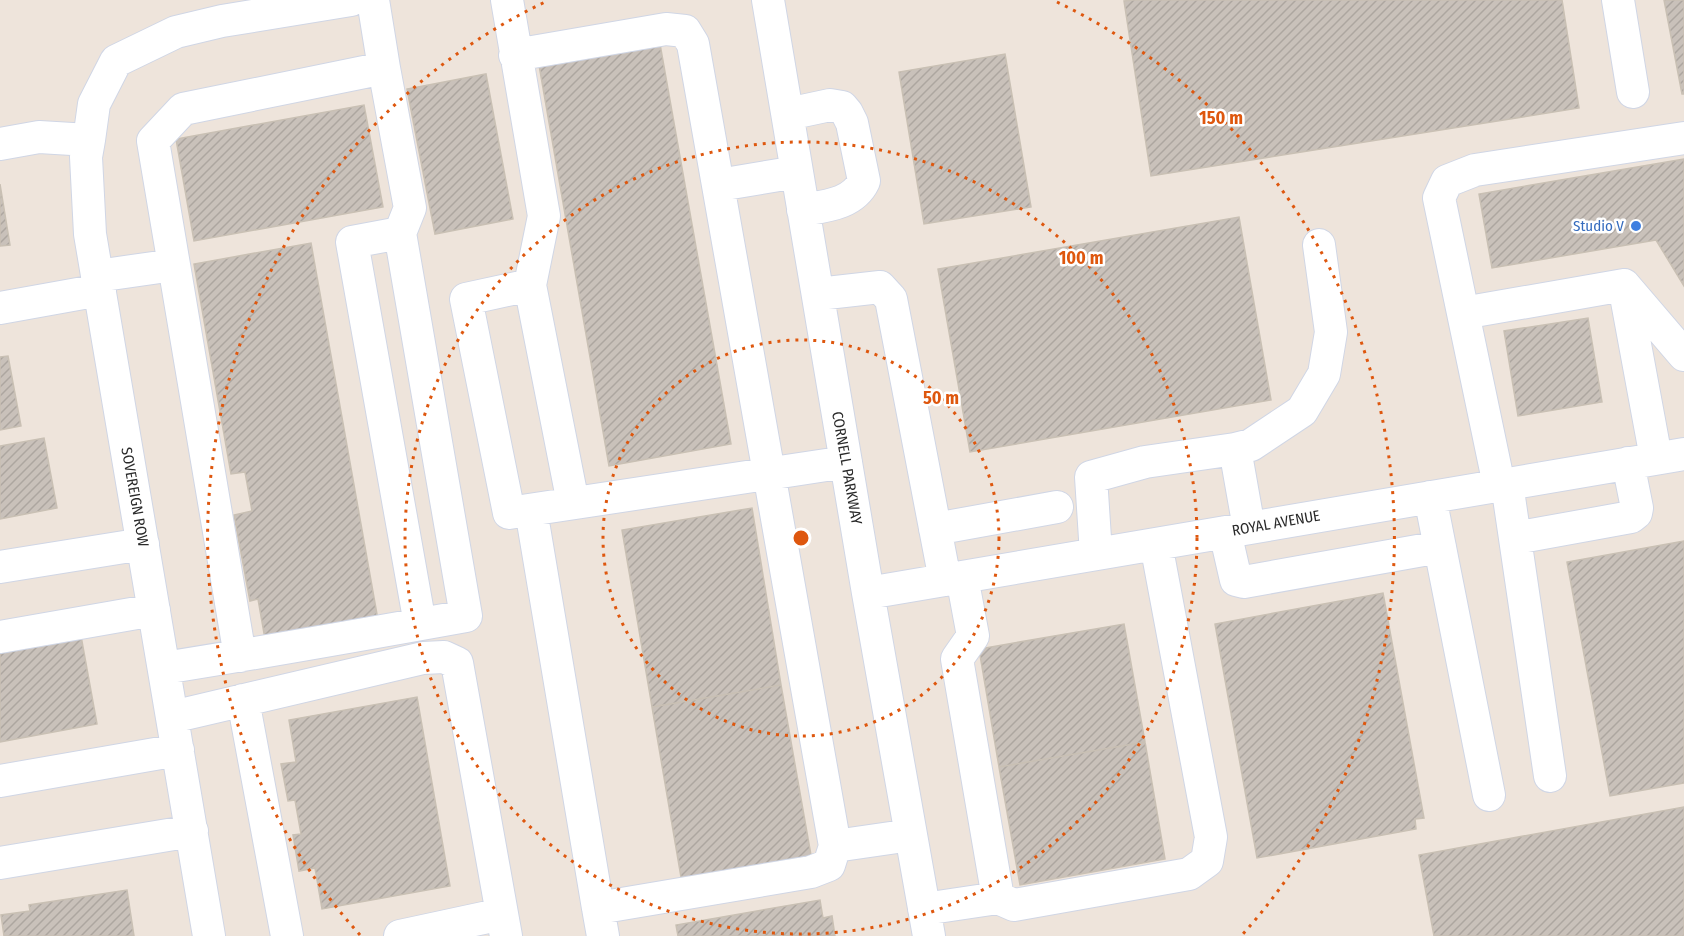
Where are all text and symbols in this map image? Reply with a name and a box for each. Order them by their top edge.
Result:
text: 150 m [1199,107,1243,129]
place label: Studio V [1573,217,1624,235]
marker: Studio V [1629,219,1643,233]
text: 100 m [1059,247,1103,269]
text: 50 m [923,387,959,409]
street label: CORNELL PARKWAY [828,410,866,527]
street label: SOVEREIGN ROW [117,446,153,548]
street label: ROYAL AVENUE [1231,506,1321,540]
centre of rings [791,528,811,548]

